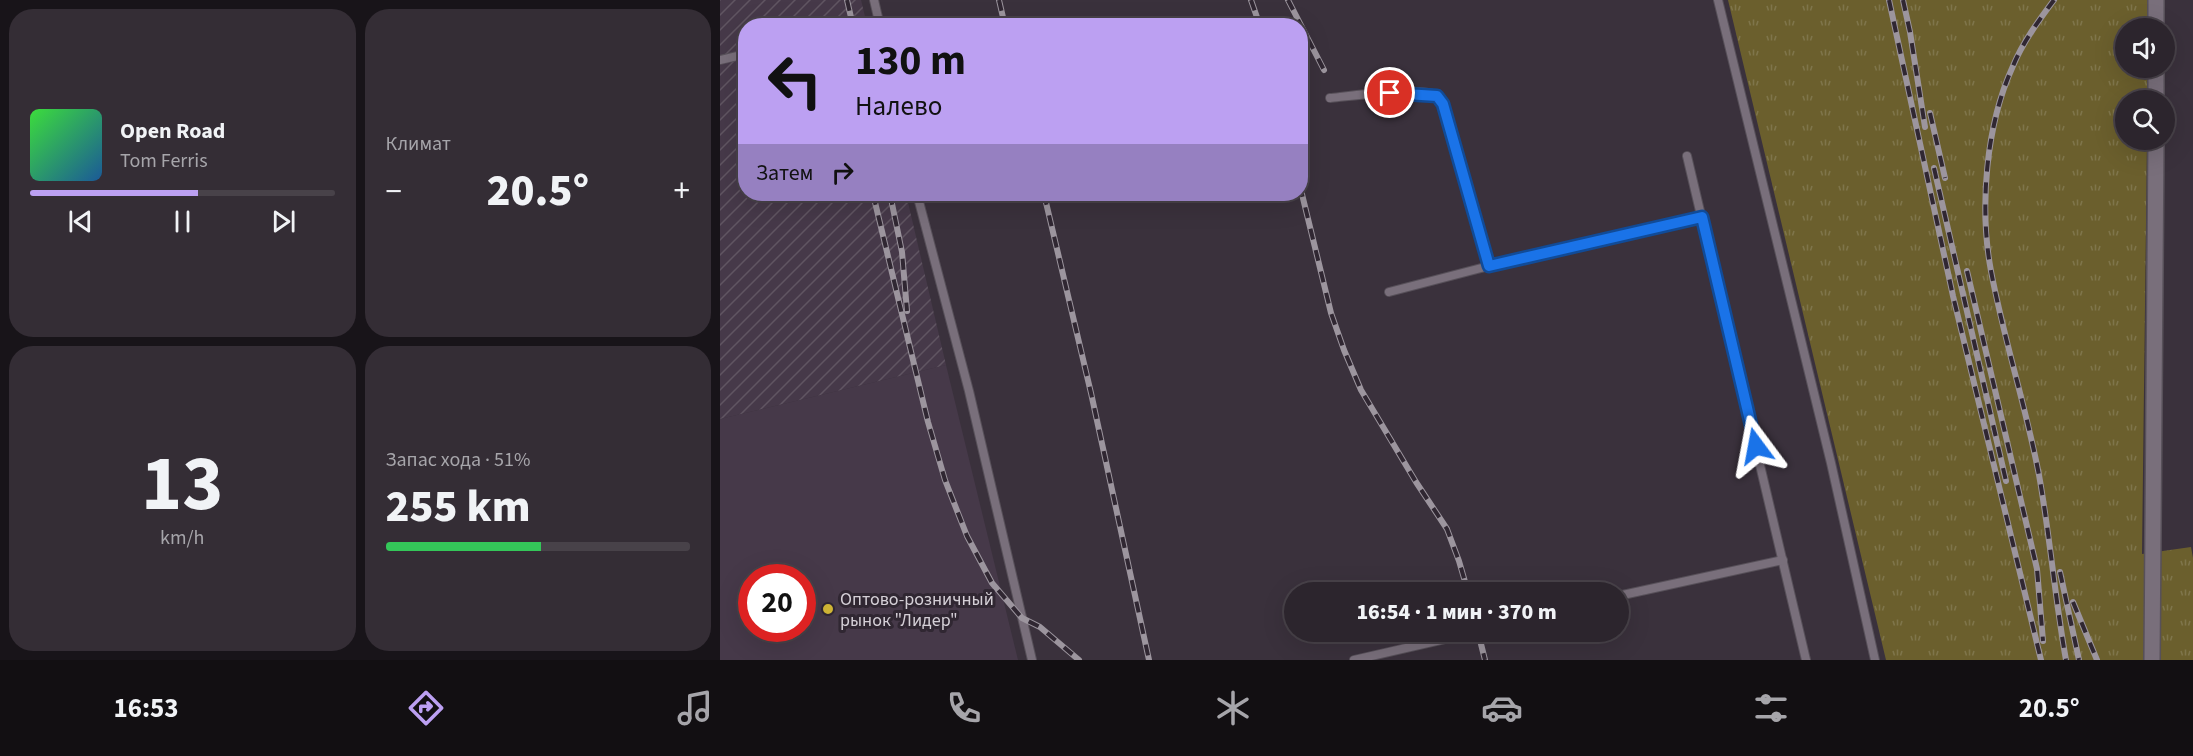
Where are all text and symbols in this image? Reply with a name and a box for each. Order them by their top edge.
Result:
map controls [2115,18,2175,150]
button: sound [2115,18,2175,78]
text: 130 m [855,31,966,91]
icon: left [756,42,834,120]
pin [1364,67,1415,118]
icon: arrive [1373,76,1406,109]
text: Налево [855,87,942,126]
button: search [2115,90,2175,150]
text: Open Road [120,115,225,147]
text: Климат [386,130,451,158]
text: Tom Ferris [120,147,208,175]
icon: right [826,156,859,189]
text: Затем [756,157,814,189]
text: 20.5° [486,159,589,223]
text: − [386,168,402,215]
text: + [674,168,690,215]
icon: previous [64,205,97,238]
icon: pause [166,205,199,238]
icon: next [267,205,300,238]
position arrow [1724,414,1788,478]
text: 13 [141,429,223,540]
text: Запас хода · 51% [386,446,530,474]
text: 255 km [386,475,531,539]
text: km/h [160,524,204,552]
speed limit sign: 20 [738,564,816,642]
place label: Оптово-розничный рынок "Лидер" [840,587,994,633]
text: 16:54 · 1 мин · 370 m [1356,596,1557,628]
marker: Оптово-розничный рынок "Лидер" [821,602,835,616]
icon: directions [405,687,447,729]
icon: music [674,687,716,729]
icon: phone [943,687,985,729]
icon: climate [1212,687,1254,729]
icon: car [1481,687,1523,729]
icon: filters [1750,687,1792,729]
text: 16:53 [113,689,179,728]
text: 20.5° [2019,689,2080,728]

